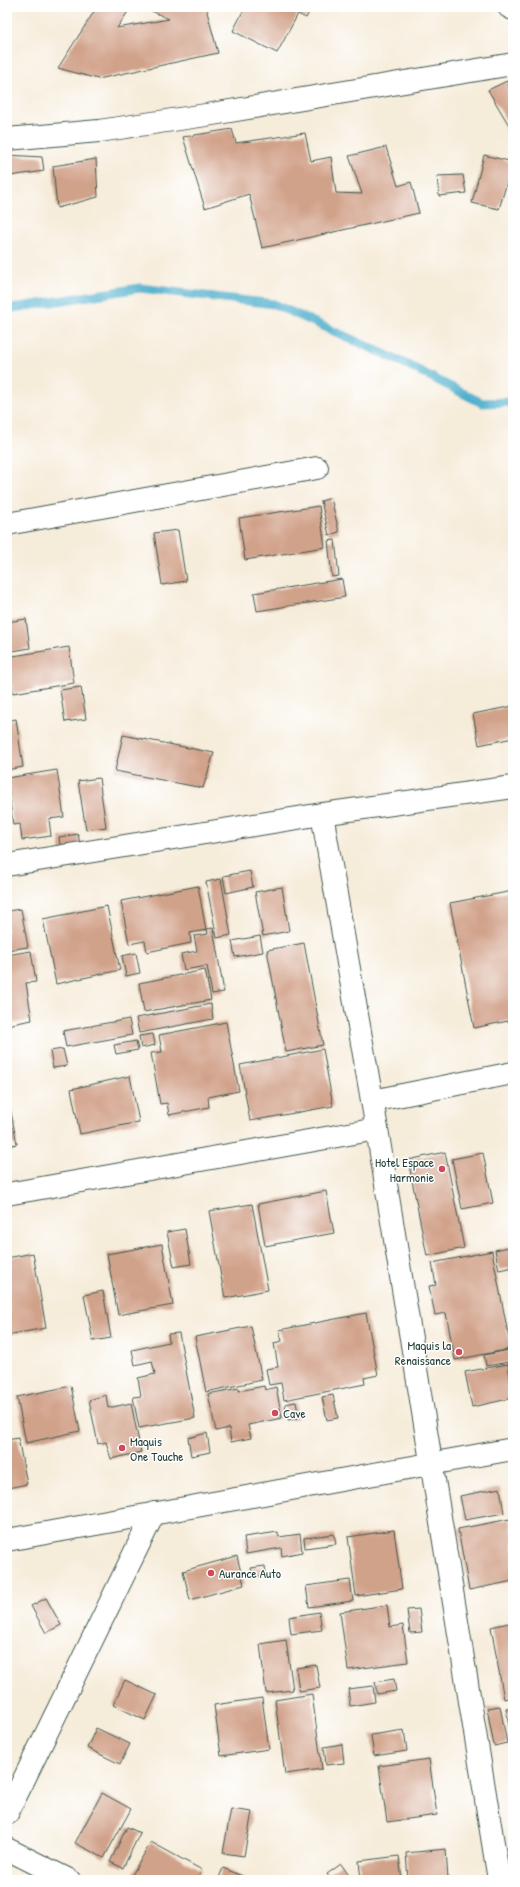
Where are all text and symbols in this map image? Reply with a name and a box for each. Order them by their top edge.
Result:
place label: Hotel Espace Harmonie [375,1153,434,1186]
marker: Hotel Espace Harmonie [437,1164,447,1174]
place label: Maquis la Renaissance [395,1336,451,1369]
marker: Maquis la Renaissance [454,1347,464,1357]
place label: Cave [283,1404,306,1422]
marker: Cave [270,1408,280,1418]
place label: Maquis One Touche [130,1432,183,1465]
marker: Maquis One Touche [117,1443,127,1453]
place label: Aurance Auto [219,1564,281,1582]
marker: Aurance Auto [206,1568,216,1578]

